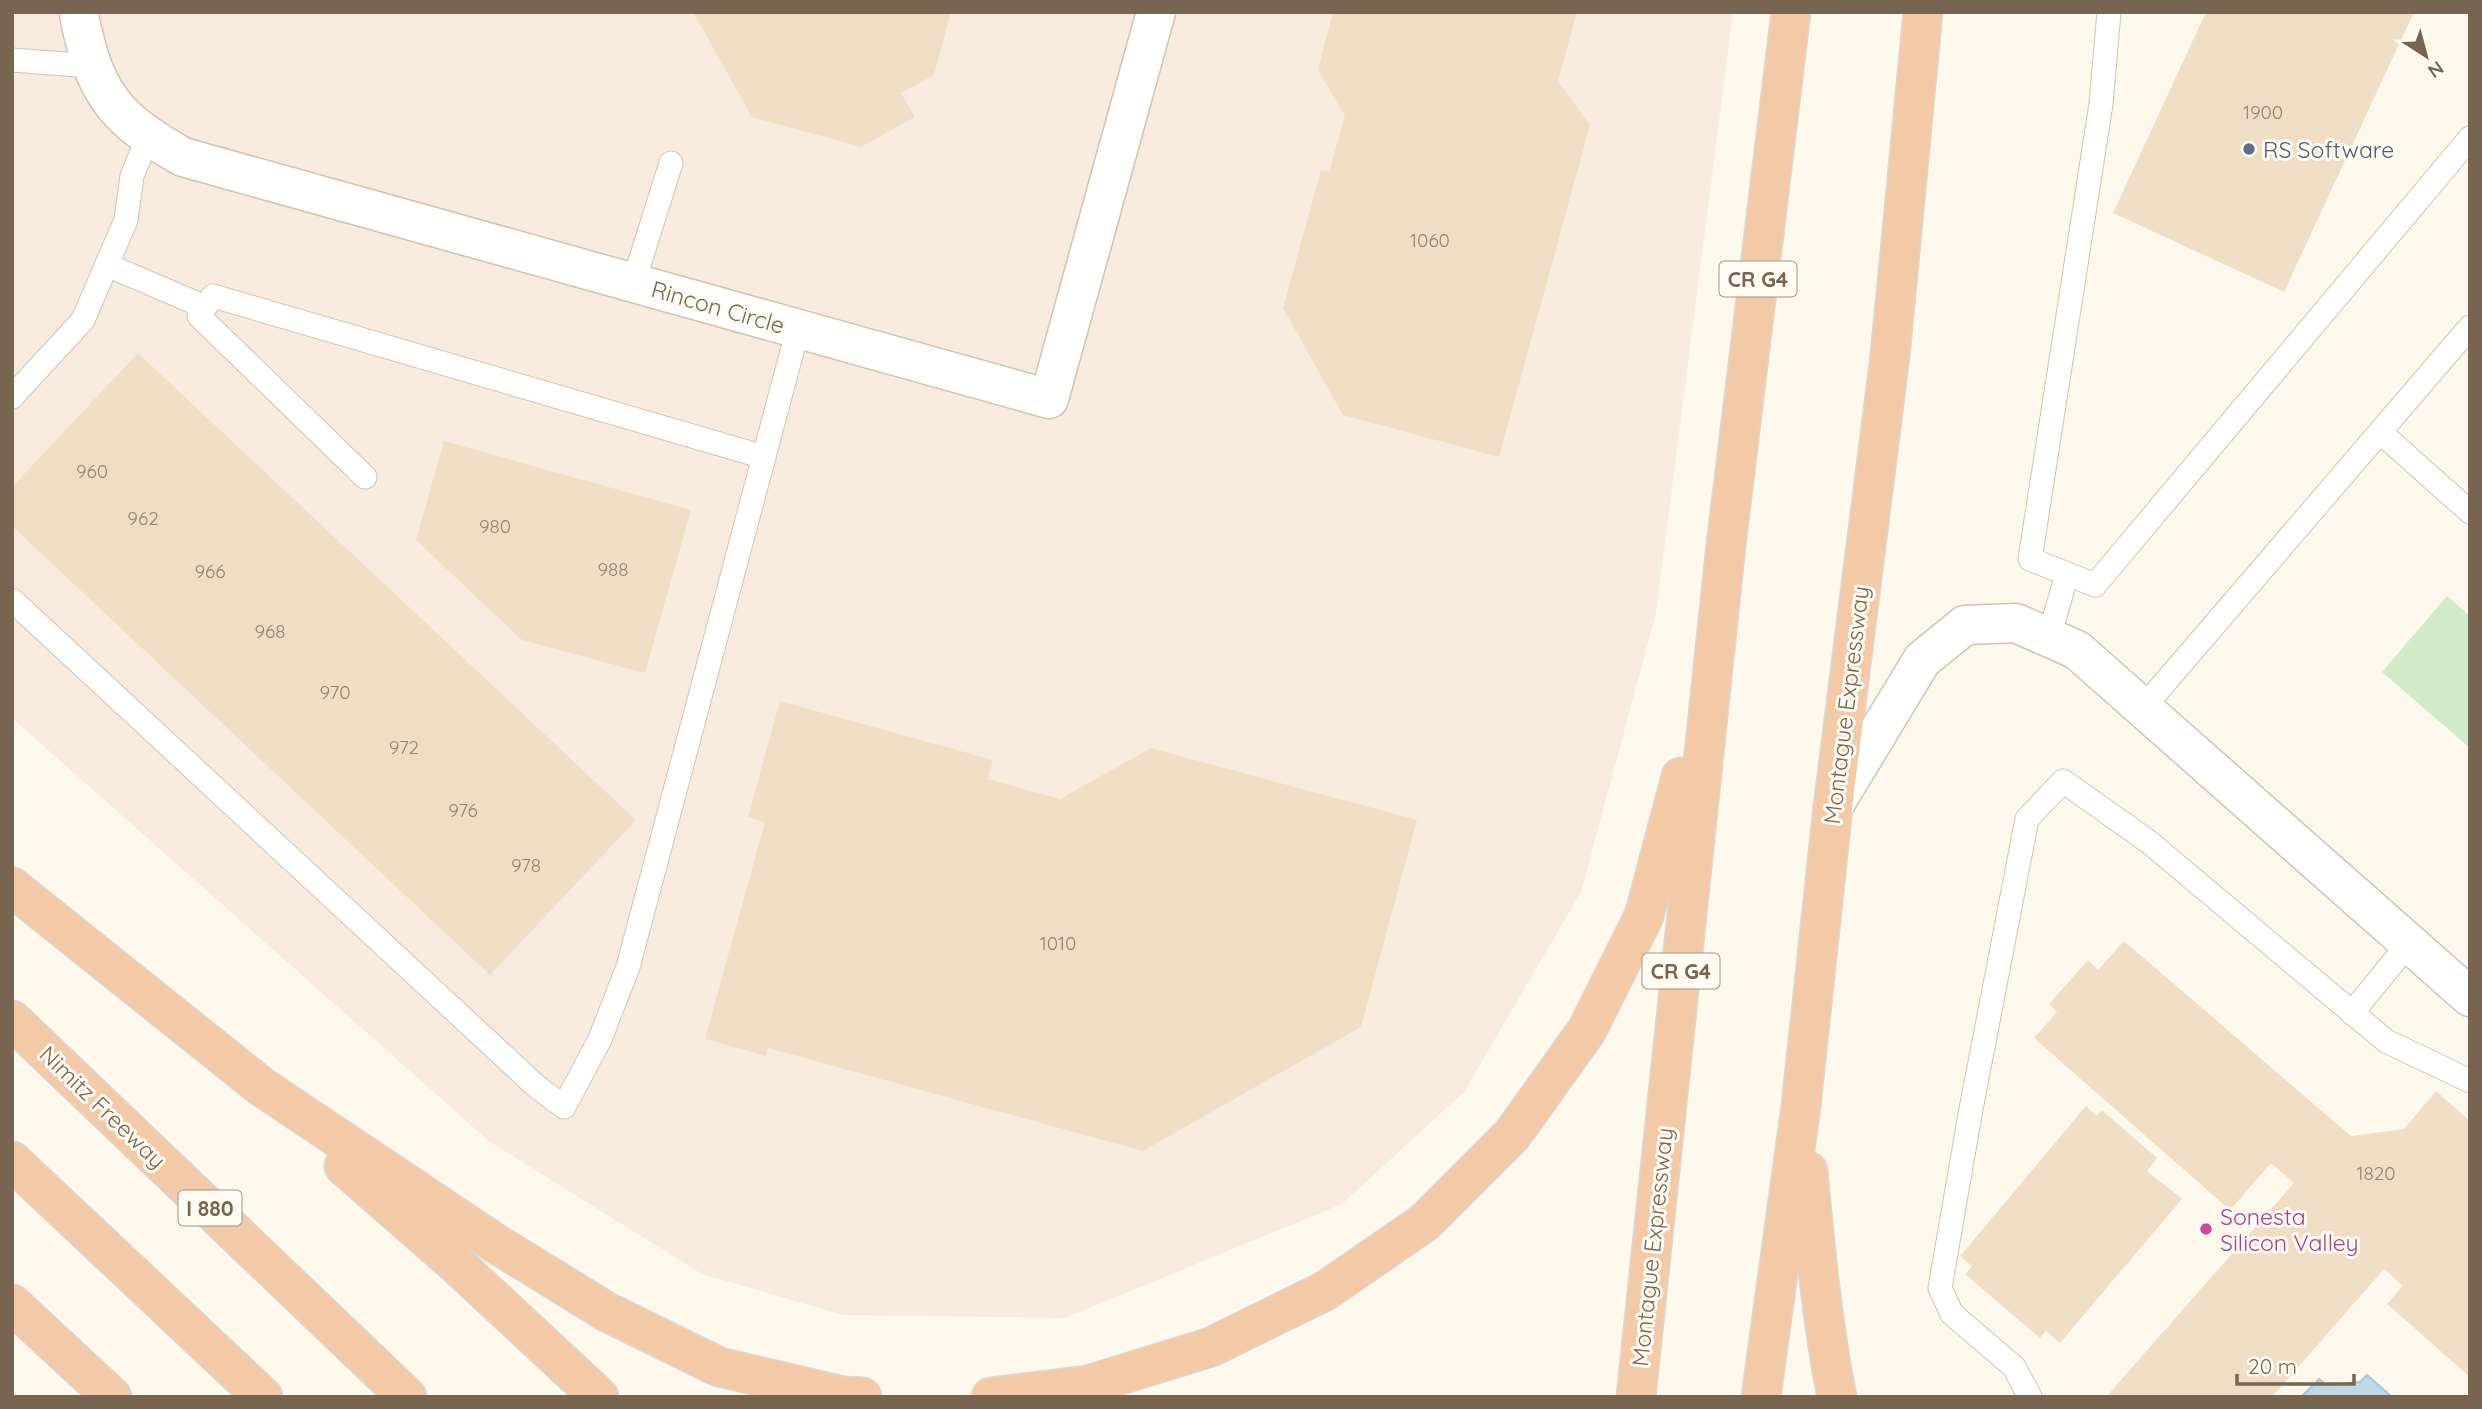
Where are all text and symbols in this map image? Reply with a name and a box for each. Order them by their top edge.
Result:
north arrow [2391,21,2461,91]
text: N [2423,56,2449,84]
house number: 1900 [2243,100,2283,124]
place label: RS Software [2263,135,2394,164]
marker: RS Software [2241,141,2257,157]
house number: 1060 [1410,228,1450,252]
road number: CR G4 [1720,262,1796,296]
street label: Rincon Circle [648,274,788,340]
house number: 960 [76,459,108,483]
house number: 962 [127,506,159,530]
house number: 980 [479,514,511,538]
house number: 988 [597,557,629,581]
house number: 966 [194,559,226,583]
street label: Montague Expressway [1817,584,1875,826]
house number: 968 [254,619,286,643]
house number: 970 [319,680,351,704]
house number: 972 [389,735,419,759]
house number: 976 [448,798,478,822]
house number: 978 [511,853,541,877]
house number: 1010 [1040,931,1076,955]
road number: CR G4 [1642,954,1720,988]
street label: Nimitz Freeway [34,1040,172,1174]
street label: Montague Expressway [1625,1126,1679,1368]
house number: 1820 [2356,1161,2396,1185]
road number: I 880 [178,1190,242,1226]
place label: Sonesta Silicon Valley [2220,1202,2359,1257]
marker: Sonesta Silicon Valley [2198,1221,2214,1237]
scale bar [2237,1342,2354,1386]
text: 20 m [2248,1353,2297,1379]

